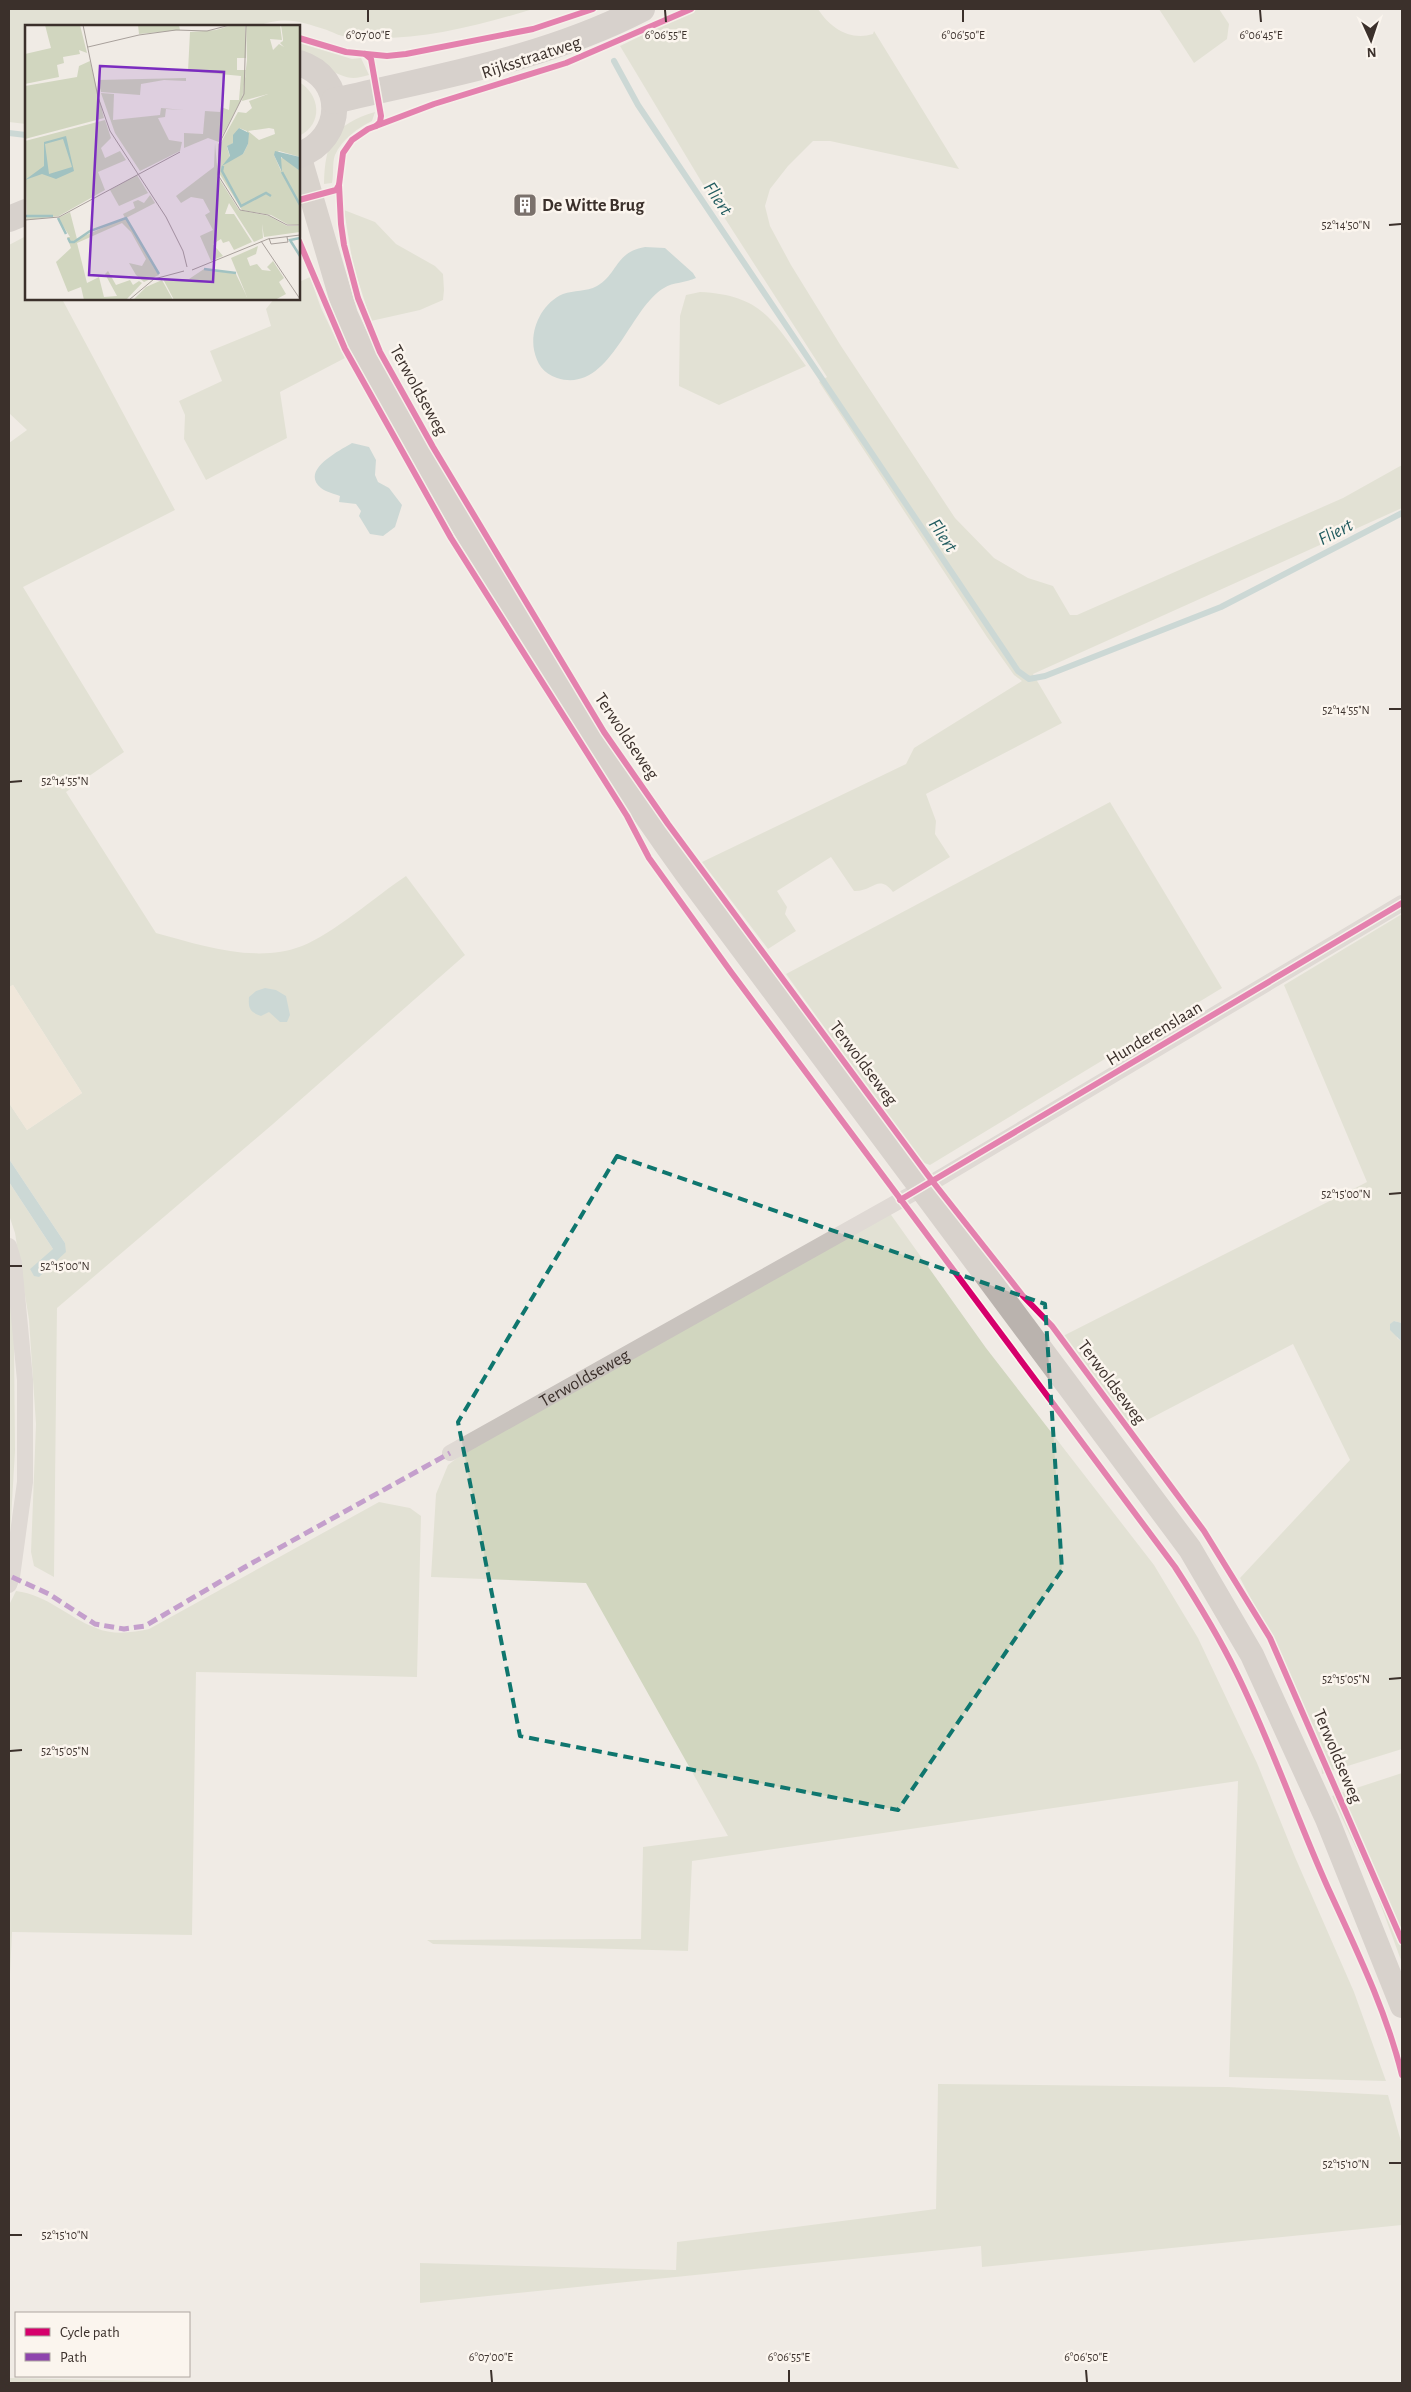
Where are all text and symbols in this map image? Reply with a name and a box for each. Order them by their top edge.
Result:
north arrow [1346,15,1396,65]
inset map [25,25,300,300]
text: 6°07'00"E [346,29,390,41]
text: 6°06'55"E [645,29,687,41]
text: 6°06'50"E [941,29,985,41]
text: 6°06'45"E [1239,29,1283,41]
street label: Rijksstraatweg [479,33,583,82]
text: N [1366,45,1377,59]
water label: Fliert [700,178,736,220]
building icon: De Witte Brug [512,192,538,218]
place label: De Witte Brug [542,197,645,215]
text: 52°14'50"N [1322,219,1370,231]
street label: Terwoldseweg [386,342,450,439]
water label: Fliert [925,515,961,557]
water label: Fliert [1315,515,1357,549]
street label: Terwoldseweg [591,690,662,783]
text: 52°14'55"N [1322,704,1370,716]
text: 52°14'55"N [41,775,89,787]
street label: Hunderenslaan [1103,998,1206,1069]
street label: Terwoldseweg [826,1018,901,1109]
text: 52°15'00"N [1321,1188,1371,1200]
text: 52°15'00"N [40,1260,90,1272]
street label: Terwoldseweg [1074,1337,1149,1428]
street label: Terwoldseweg [537,1346,633,1411]
text: 52°15'05"N [1322,1673,1370,1685]
street label: Terwoldseweg [1309,1707,1365,1806]
text: 52°15'05"N [41,1745,89,1757]
text: 52°15'10"N [1322,2158,1370,2170]
text: 52°15'10"N [41,2229,89,2241]
legend [15,2312,190,2377]
text: Cycle path [60,2325,120,2340]
text: Path [60,2350,87,2365]
text: 6°07'00"E [469,2351,513,2363]
text: 6°06'55"E [768,2351,810,2363]
text: 6°06'50"E [1064,2351,1108,2363]

